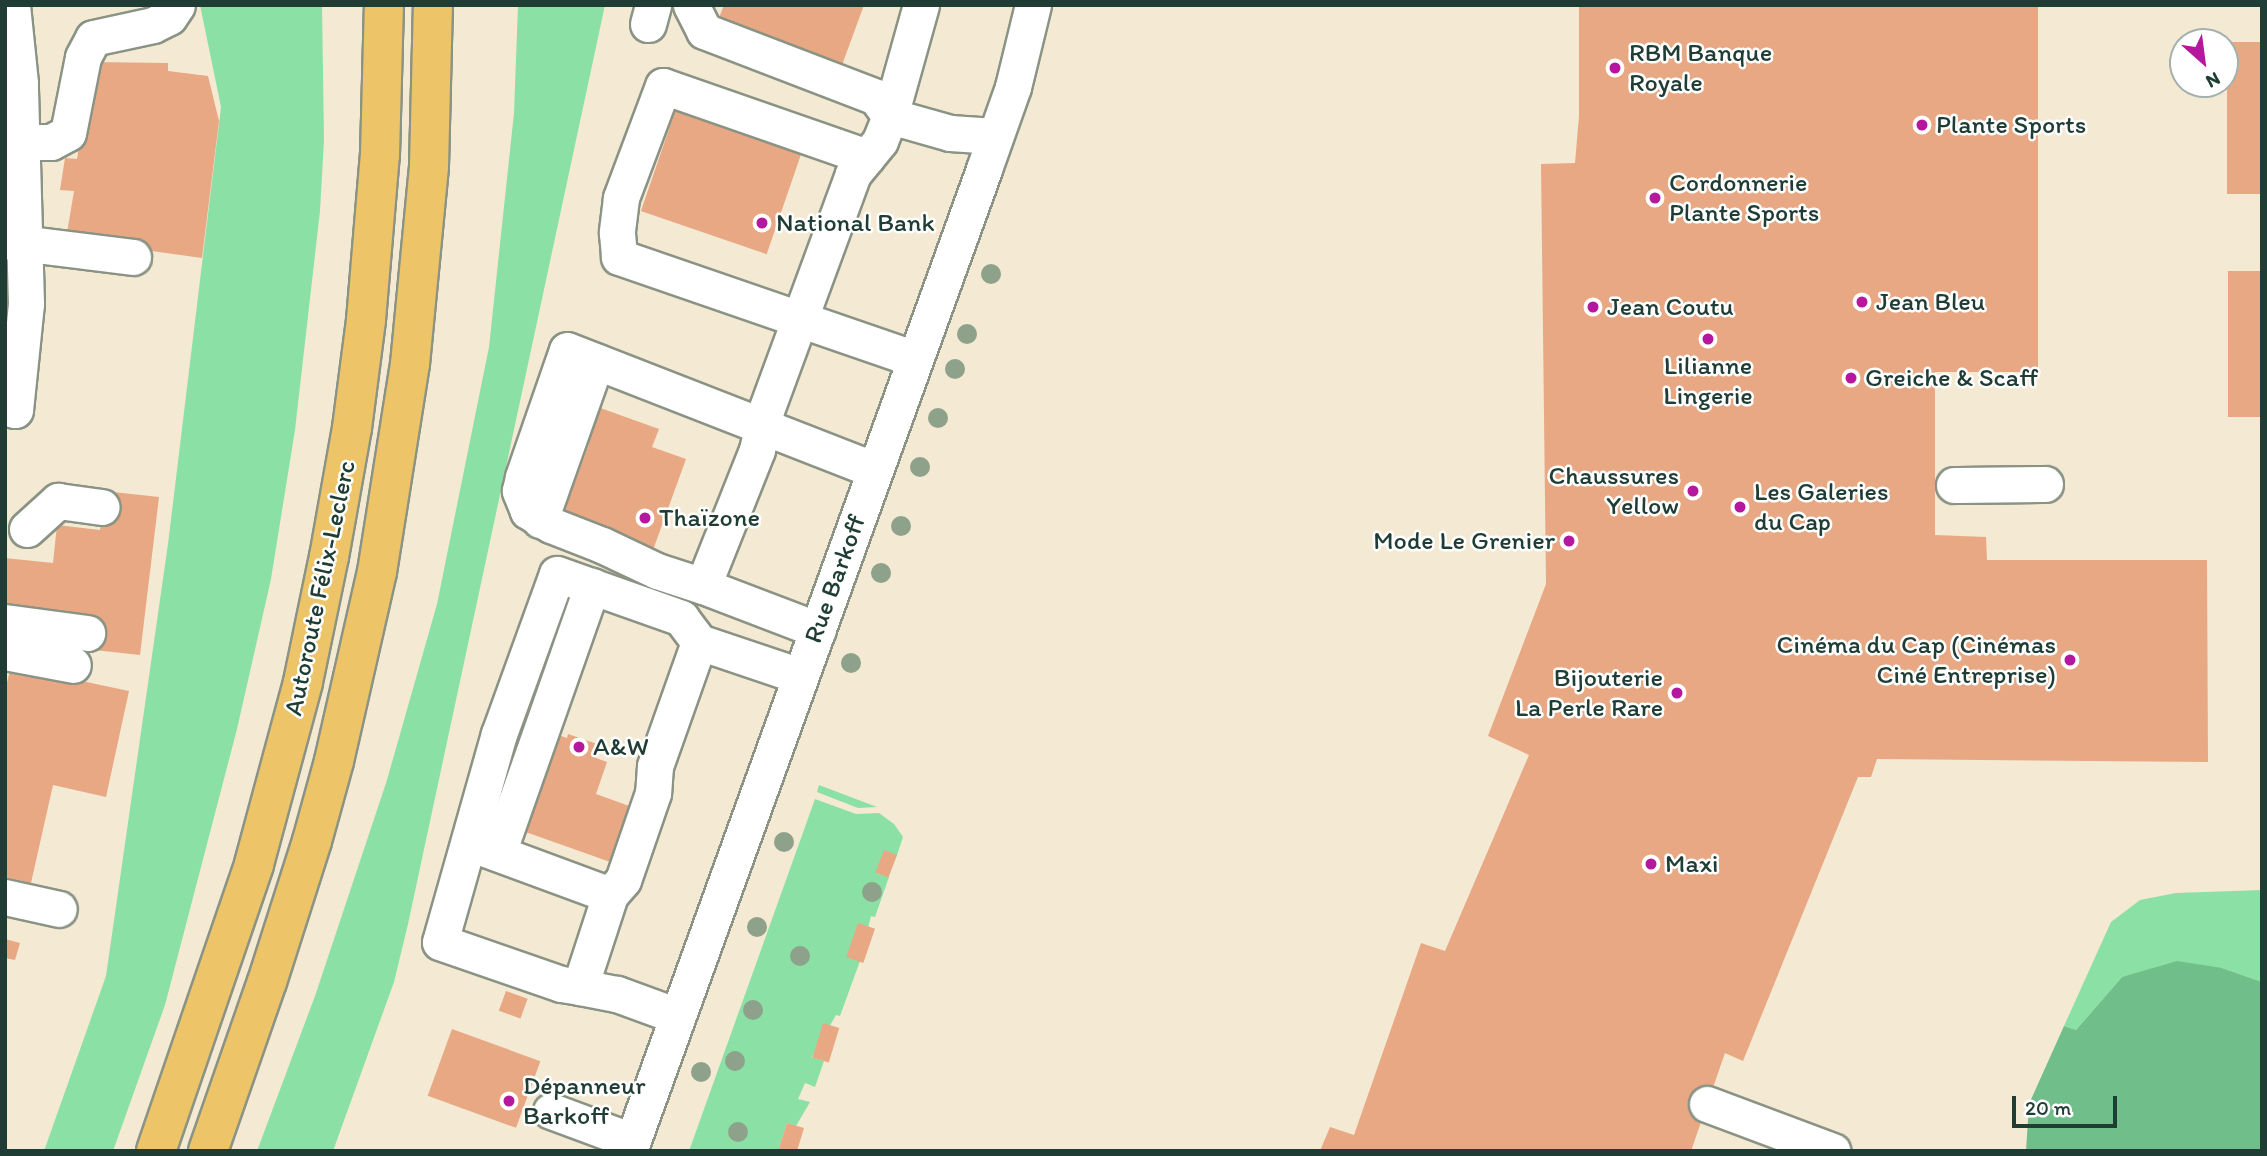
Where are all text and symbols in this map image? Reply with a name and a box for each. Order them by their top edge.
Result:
north arrow [2169,28,2239,98]
place label: RBM Banque Royale [1629,37,1772,98]
marker: RBM Banque Royale [1607,60,1623,76]
text: N [2202,67,2224,93]
place label: Plante Sports [1936,109,2086,141]
marker: Plante Sports [1914,117,1930,133]
place label: Cordonnerie Plante Sports [1669,167,1819,228]
marker: Cordonnerie Plante Sports [1647,190,1663,206]
place label: National Bank [776,207,936,239]
marker: National Bank [754,215,770,231]
place label: Jean Bleu [1876,286,1985,318]
place label: Jean Coutu [1607,291,1734,323]
marker: Jean Bleu [1854,294,1870,310]
marker: Jean Coutu [1585,299,1601,315]
marker: Lilianne Lingerie [1700,331,1716,347]
place label: Lilianne Lingerie [1663,350,1753,412]
place label: Greiche & Scaff [1865,362,2038,394]
marker: Greiche & Scaff [1843,370,1859,386]
street label: Autoroute Félix-Leclerc [278,457,362,719]
place label: Chaussures Yellow [1549,460,1679,522]
place label: Les Galeries du Cap [1754,476,1889,538]
marker: Chaussures Yellow [1685,483,1701,499]
marker: Les Galeries du Cap [1732,499,1748,515]
place label: Thaïzone [659,502,760,534]
marker: Thaïzone [637,510,653,526]
street label: Rue Barkoff [797,511,873,647]
place label: Mode Le Grenier [1373,525,1555,557]
marker: Mode Le Grenier [1561,533,1577,549]
place label: Cinéma du Cap (Cinémas Ciné Entreprise) [1777,629,2056,690]
marker: Cinéma du Cap (Cinémas Ciné Entreprise) [2062,652,2078,668]
place label: Bijouterie La Perle Rare [1516,662,1663,724]
marker: Bijouterie La Perle Rare [1669,685,1685,701]
place label: A&W [593,731,649,763]
marker: A&W [571,739,587,755]
place label: Maxi [1665,848,1719,880]
marker: Maxi [1643,856,1659,872]
place label: Dépanneur Barkoff [523,1070,646,1132]
scale bar [2015,1082,2120,1126]
marker: Dépanneur Barkoff [501,1093,517,1109]
text: 20 m [2025,1095,2071,1120]

